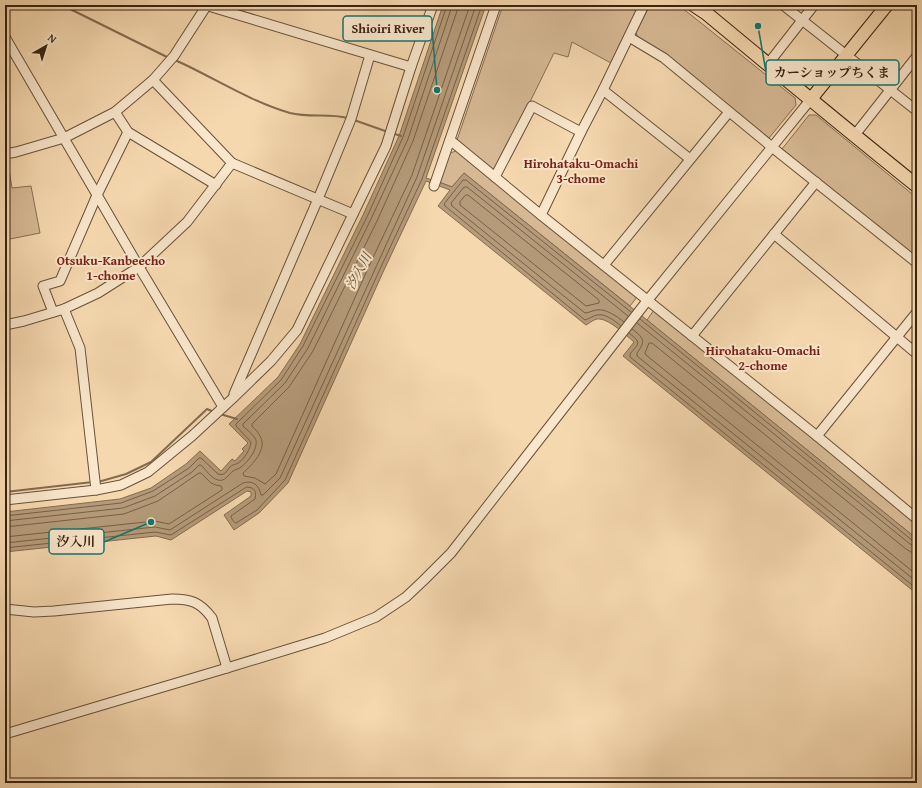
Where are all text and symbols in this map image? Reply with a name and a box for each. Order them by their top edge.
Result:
callout: Shioiri River [343,16,432,41]
text: Shioiri River [351,19,425,38]
north arrow [26,26,66,66]
text: N [44,30,61,47]
callout: カーショップちくま [766,60,899,85]
text: カーショップちくま [774,63,890,82]
district label: Hirohataku-Omachi 3-chome [524,154,638,188]
water label: 汐入川 [341,248,377,293]
district label: Otsuku-Kanbeecho 1-chome [57,251,165,285]
district label: Hirohataku-Omachi 2-chome [706,341,820,375]
callout: 汐入川 [49,529,104,554]
text: 汐入川 [56,532,96,551]

